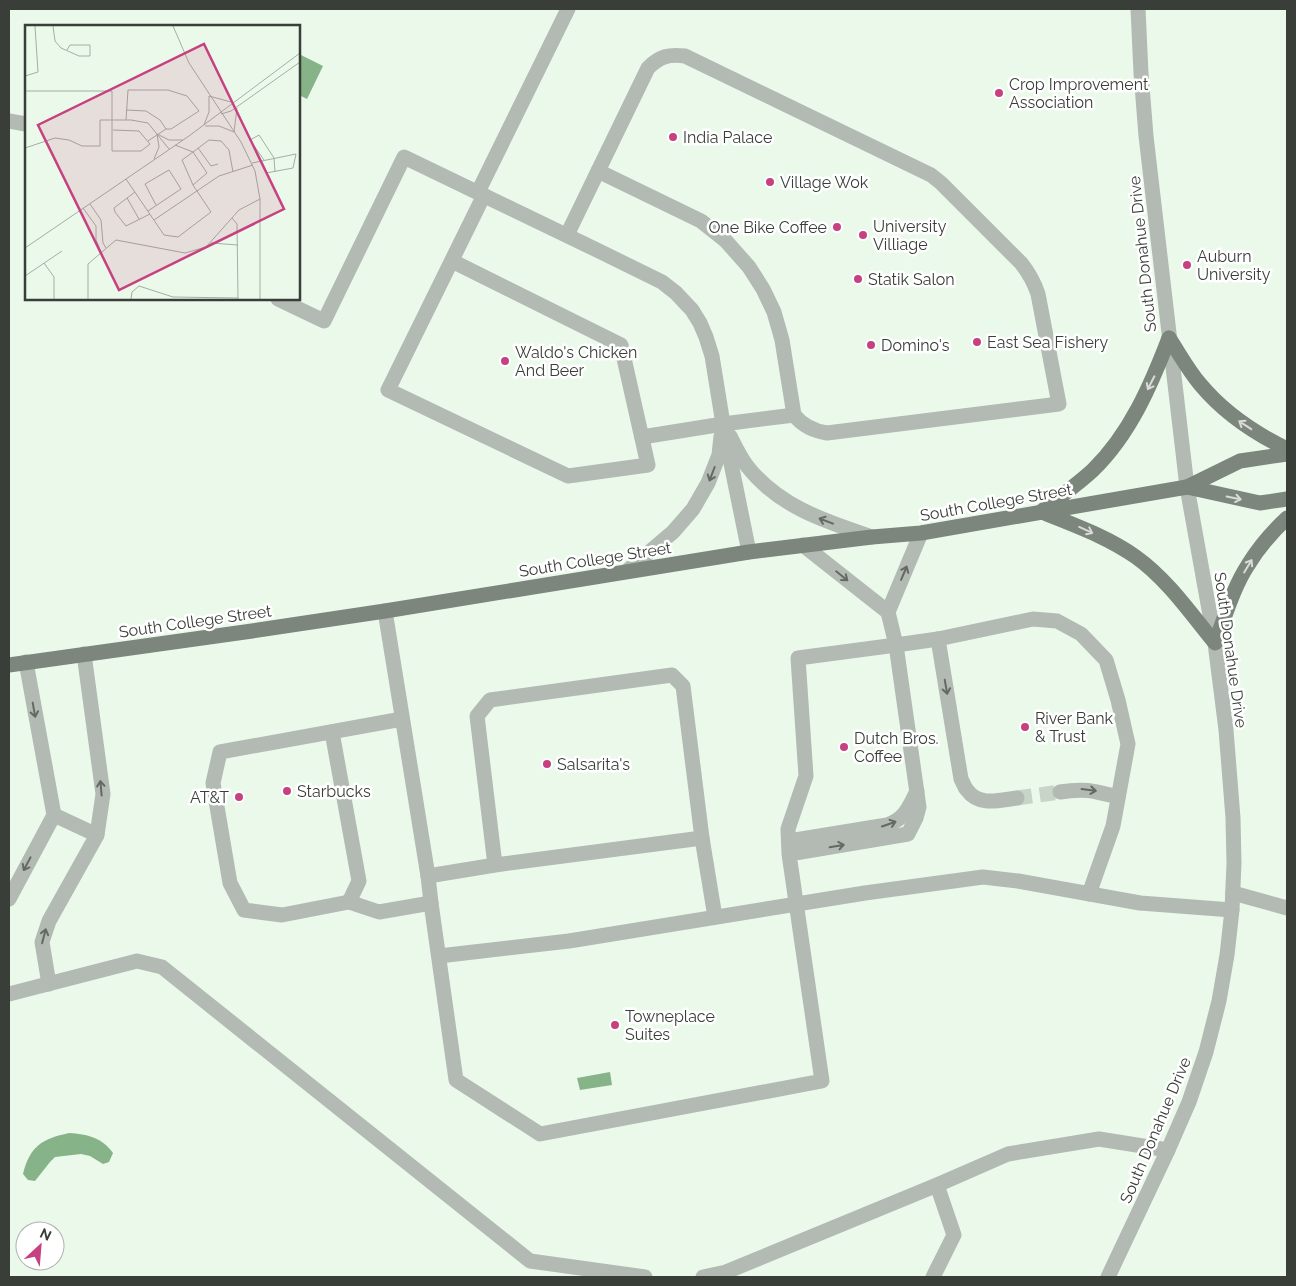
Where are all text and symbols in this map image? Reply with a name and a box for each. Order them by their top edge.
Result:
inset map [25,25,300,300]
place label: Crop Improvement Association [1009,75,1149,112]
marker: Crop Improvement Association [993,87,1005,99]
place label: India Palace [683,128,772,147]
marker: India Palace [667,131,679,143]
place label: Village Wok [780,173,869,192]
street label: South Donahue Drive [1125,175,1160,333]
marker: Village Wok [764,176,776,188]
place label: University Villiage [873,217,947,254]
place label: One Bike Coffee [708,218,827,237]
marker: One Bike Coffee [831,221,843,233]
marker: University Villiage [857,229,869,241]
place label: Auburn University [1197,247,1271,284]
marker: Auburn University [1181,259,1193,271]
place label: Statik Salon [868,270,955,289]
marker: Statik Salon [852,273,864,285]
place label: East Sea Fishery [987,333,1108,352]
place label: Domino's [881,336,950,355]
marker: East Sea Fishery [971,336,983,348]
marker: Domino's [865,339,877,351]
place label: Waldo's Chicken And Beer [515,343,637,380]
marker: Waldo's Chicken And Beer [499,355,511,367]
one-way arrow [1146,376,1156,391]
one-way arrow [1238,420,1252,430]
one-way arrow [706,467,715,482]
street label: South College Street [919,480,1074,525]
one-way arrow [1226,493,1242,503]
one-way arrow [819,516,834,525]
one-way arrow [1078,526,1093,535]
street label: South College Street [518,538,673,581]
one-way arrow [1243,559,1253,573]
one-way arrow [901,565,910,580]
one-way arrow [835,570,848,581]
street label: South Donahue Drive [1210,571,1251,729]
street label: South College Street [118,601,273,642]
one-way arrow [941,679,951,695]
one-way arrow [30,702,40,718]
place label: River Bank & Trust [1035,709,1114,746]
marker: River Bank & Trust [1019,721,1031,733]
place label: Dutch Bros. Coffee [854,729,939,766]
marker: Dutch Bros. Coffee [838,741,850,753]
place label: Salsarita's [557,755,630,774]
marker: Salsarita's [541,758,553,770]
one-way arrow [97,780,106,796]
place label: Starbucks [297,782,371,801]
marker: Starbucks [281,785,293,797]
one-way arrow [1081,786,1097,796]
place label: AT&T [190,788,229,807]
marker: AT&T [233,791,245,803]
one-way arrow [881,818,897,828]
one-way arrow [829,841,845,850]
one-way arrow [22,856,31,871]
one-way arrow [40,929,50,945]
place label: Towneplace Suites [625,1007,715,1044]
marker: Towneplace Suites [609,1019,621,1031]
street label: South Donahue Drive [1116,1054,1195,1206]
north arrow [15,1221,65,1271]
text: N [37,1225,54,1244]

